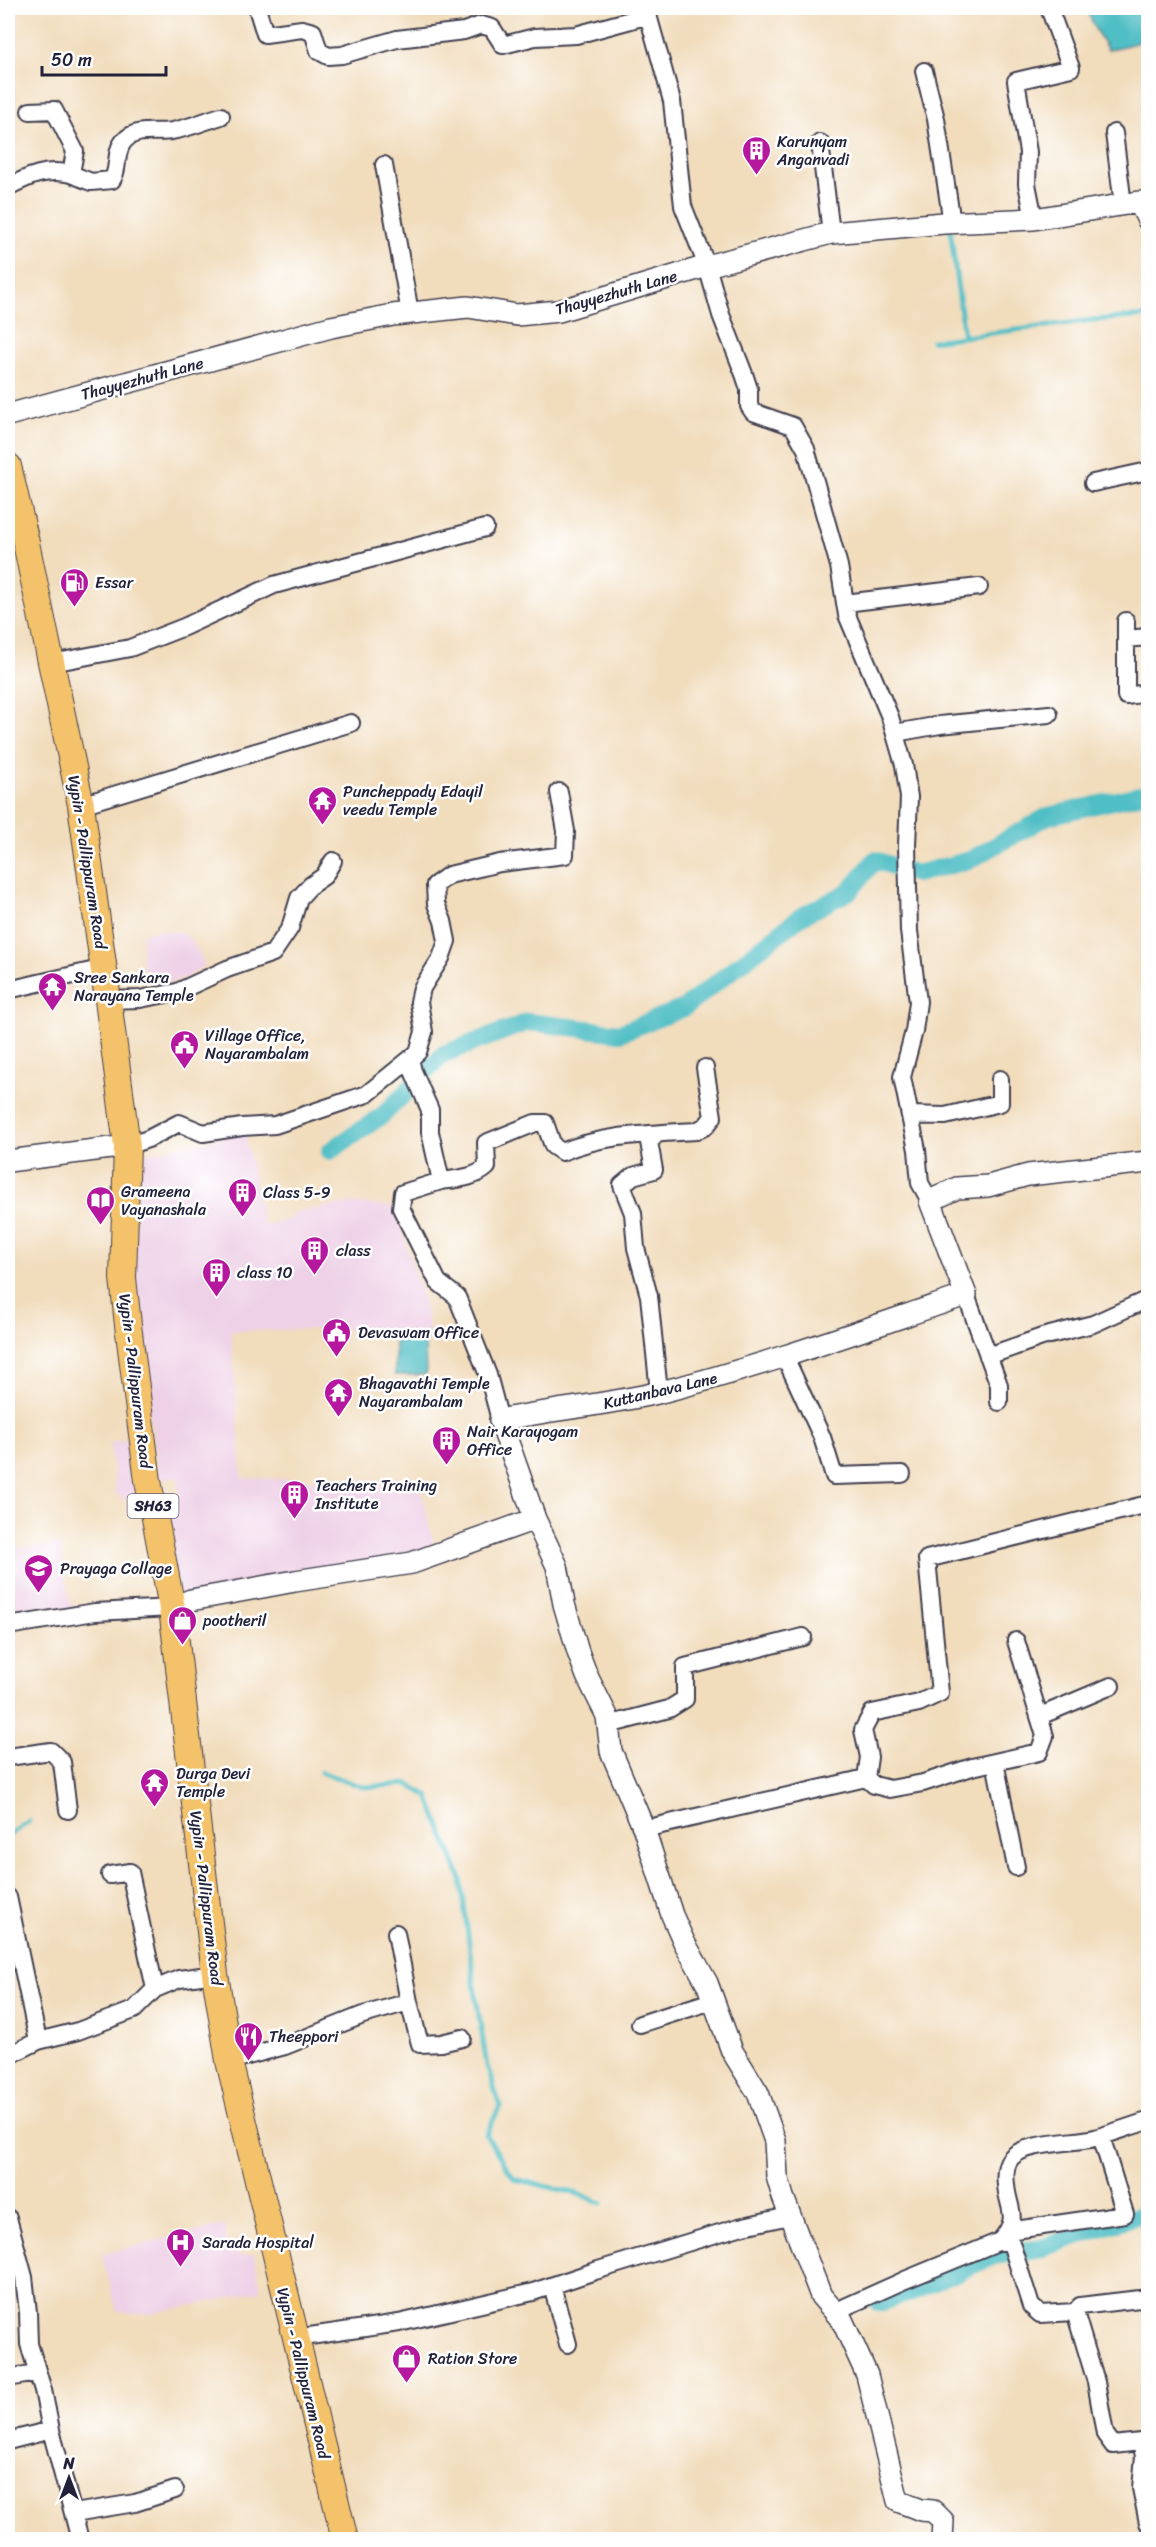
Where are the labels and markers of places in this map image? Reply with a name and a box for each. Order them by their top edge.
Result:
place label: Karunyam Anganvadi [776,127,850,174]
building icon: Karunyam Anganvadi [740,134,772,176]
fuel station icon: Essar [58,566,90,608]
place label: Essar [95,568,135,597]
place label: Puncheppady Edayil veedu Temple [343,777,483,824]
temple icon: Puncheppady Edayil veedu Temple [306,784,338,826]
place label: Sree Sankara Narayana Temple [74,963,194,1010]
temple icon: Sree Sankara Narayana Temple [37,970,69,1012]
place label: Village Office, Nayarambalam [205,1021,309,1068]
public building icon: Village Office, Nayarambalam [168,1028,200,1070]
building icon: Class 5-9 [226,1176,258,1218]
place label: Grameena Vayanashala [121,1177,207,1224]
place label: Class 5-9 [263,1178,331,1207]
library icon: Grameena Vayanashala [84,1184,116,1226]
building icon: class [299,1234,331,1276]
place label: class [336,1236,371,1265]
building icon: class 10 [200,1256,232,1298]
place label: class 10 [237,1258,293,1287]
public building icon: Devaswam Office [321,1316,353,1358]
place label: Devaswam Office [358,1318,479,1347]
place label: Bhagavathi Temple Nayarambalam [359,1369,490,1416]
temple icon: Bhagavathi Temple Nayarambalam [322,1376,354,1418]
place label: Nair Karayogam Office [467,1417,578,1464]
building icon: Nair Karayogam Office [430,1424,462,1466]
place label: Teachers Training Institute [314,1471,437,1518]
building icon: Teachers Training Institute [278,1478,310,1520]
school or university icon: Prayaga Collage [23,1552,55,1594]
place label: Prayaga Collage [60,1554,172,1583]
shop icon: pootheril [166,1604,198,1646]
place label: pootheril [202,1606,267,1635]
place label: Durga Devi Temple [176,1759,251,1806]
temple icon: Durga Devi Temple [139,1766,171,1808]
restaurant icon: Theeppori [232,2020,264,2062]
place label: Theeppori [269,2022,339,2051]
hospital icon: Sarada Hospital [165,2226,197,2268]
place label: Sarada Hospital [202,2228,314,2257]
shop icon: Ration Store [391,2342,423,2384]
place label: Ration Store [428,2344,517,2373]

